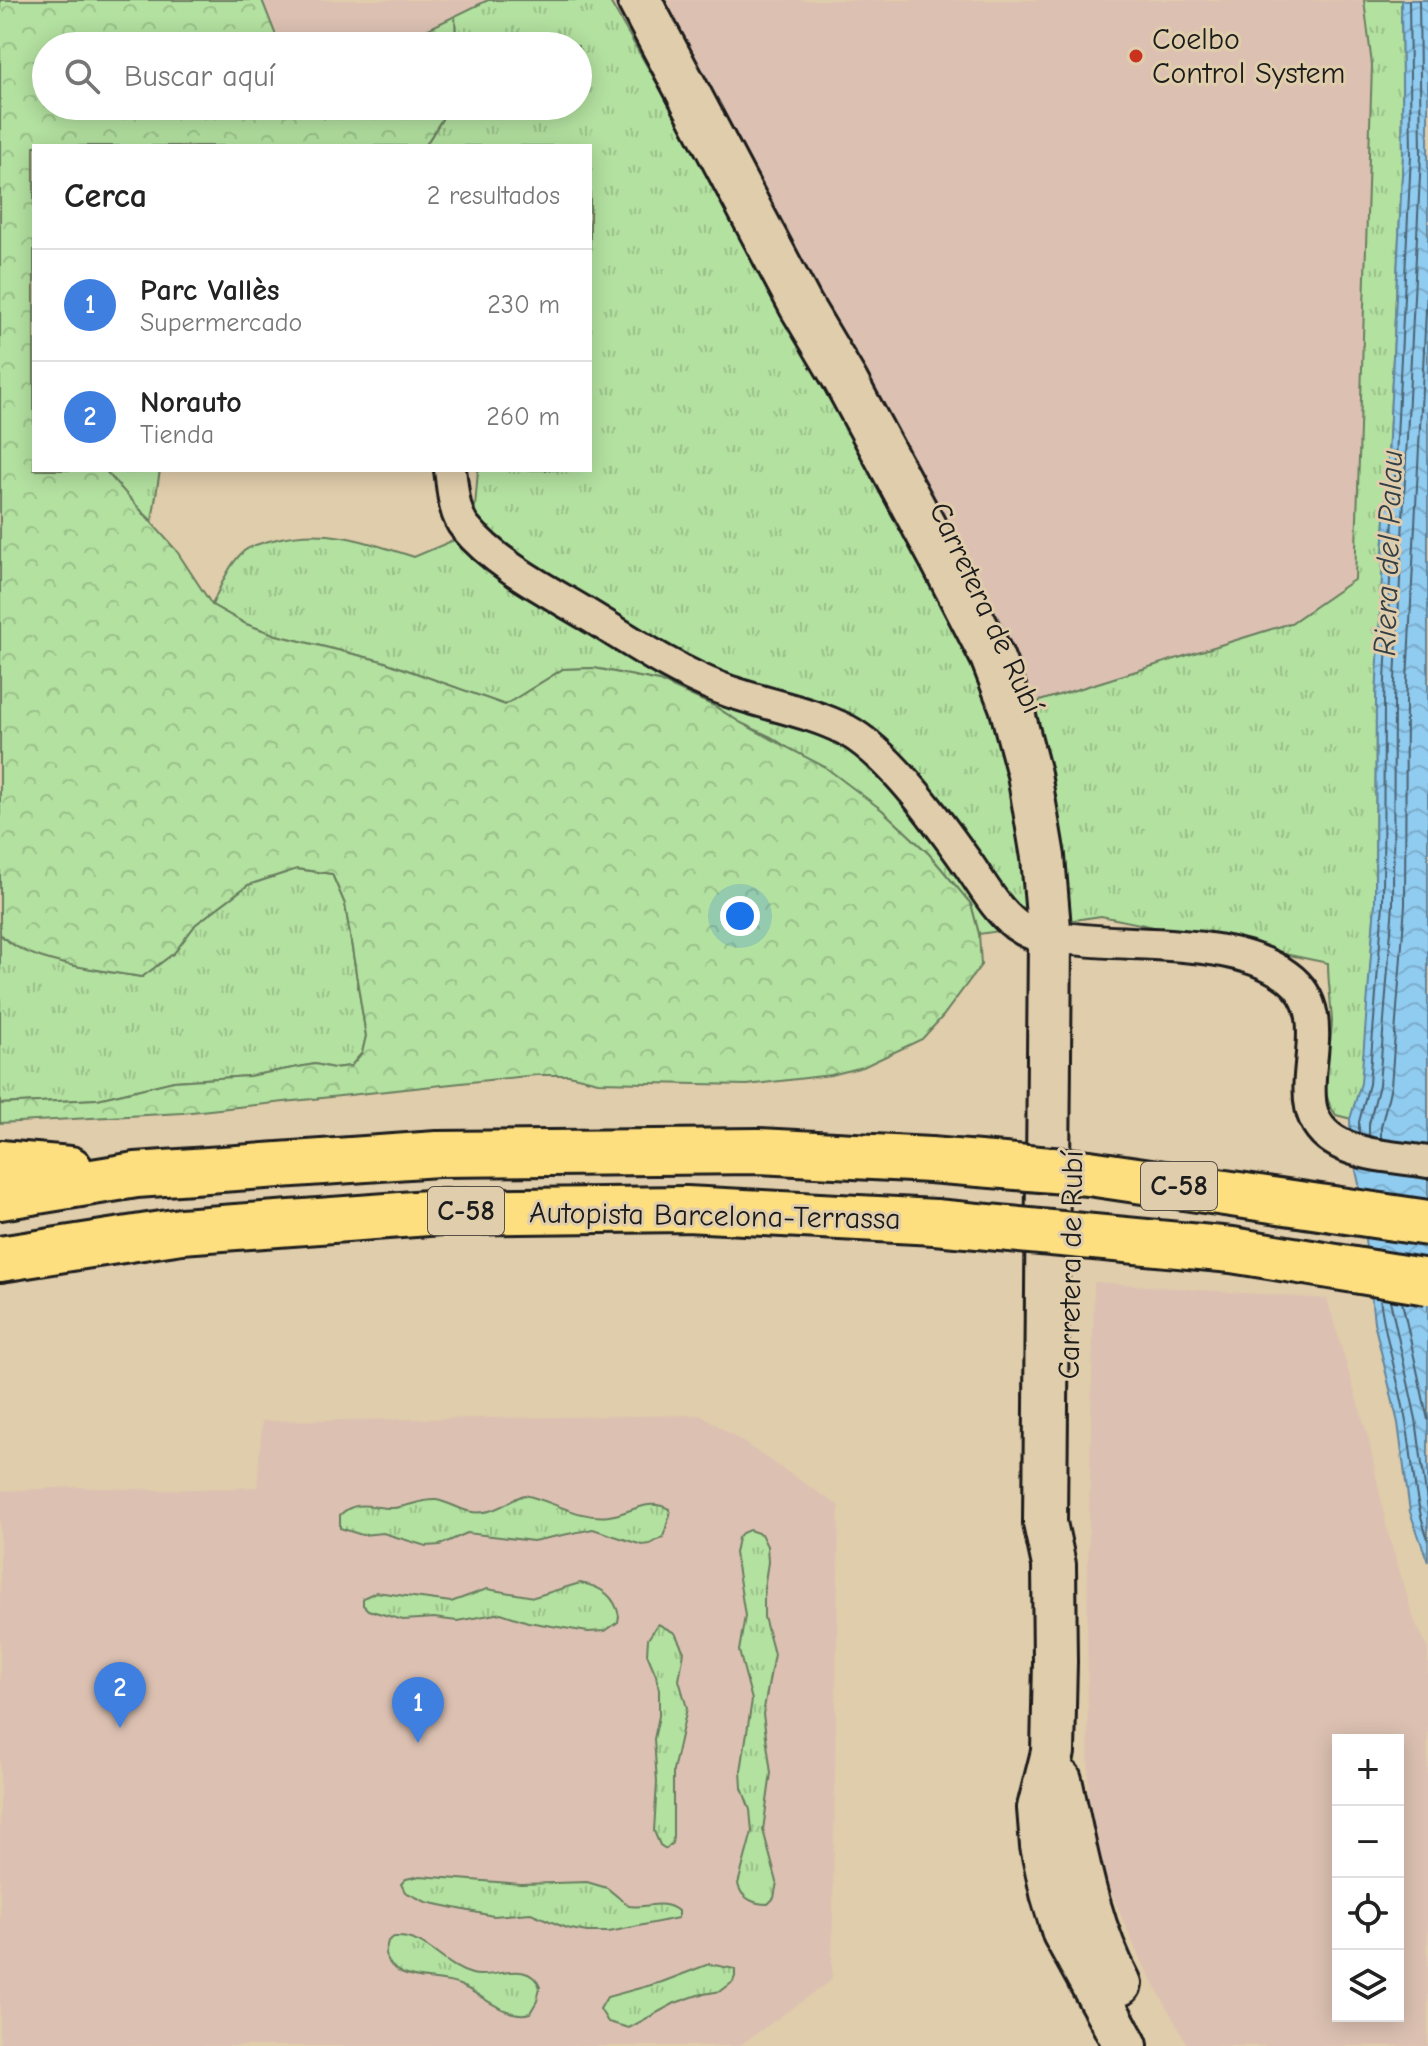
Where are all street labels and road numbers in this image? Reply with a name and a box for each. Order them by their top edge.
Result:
street label: Carretera de Rubí [922,497,1051,720]
street label: Carretera de Rubí [1052,1149,1091,1380]
road number: C-58 [1141,1162,1217,1210]
road number: C-58 [428,1187,504,1235]
street label: Autopista Barcelona-Terrassa [529,1195,901,1237]

